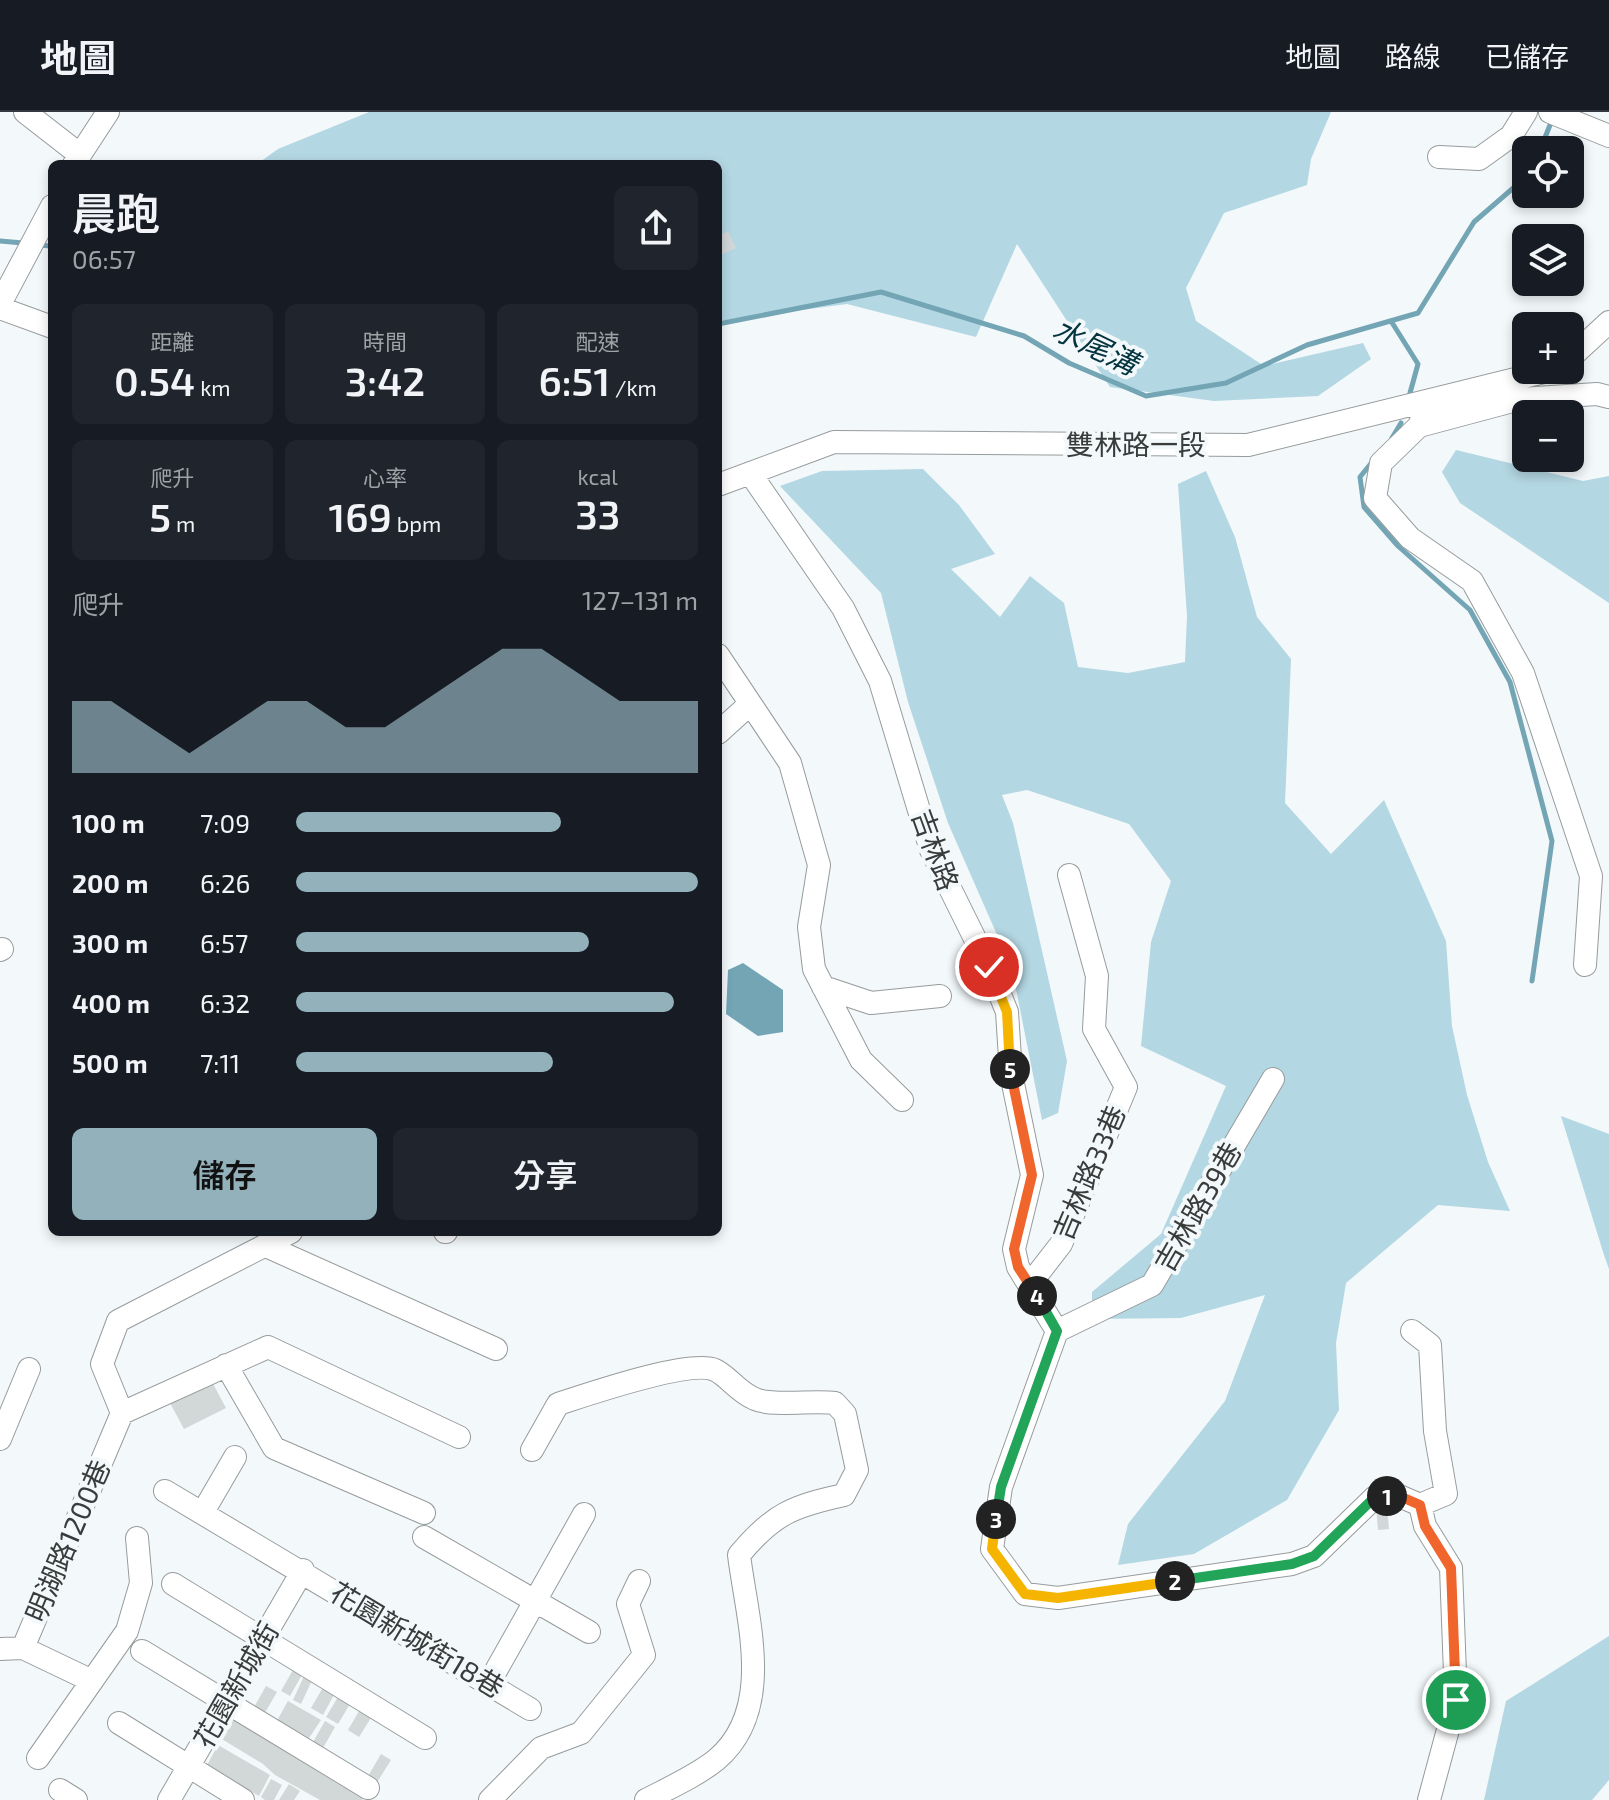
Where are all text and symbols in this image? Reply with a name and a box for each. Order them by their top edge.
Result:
text: 地圖 [40,34,116,80]
text: 地圖 [1285,39,1341,73]
text: 路線 [1385,39,1441,73]
text: 已儲存 [1485,39,1569,73]
map controls [1512,136,1584,472]
button: locate [1512,136,1584,208]
text: 晨跑 [72,186,160,239]
button: share [614,186,698,270]
button: layers [1512,224,1584,296]
text: 06:57 [72,243,136,274]
water label: 水尾溝 [1048,309,1148,383]
button: + [1512,312,1584,384]
text: 距離 [150,328,194,354]
text: 時間 [363,328,407,354]
text: 配速 [576,328,620,354]
text: 0.54 [114,356,195,404]
text: 3:42 [345,356,425,404]
text: 6:51 [538,356,610,404]
text: km [195,374,231,400]
text: /km [610,374,657,400]
button: − [1512,400,1584,472]
street label: 雙林路一段 [1066,427,1206,461]
text: kcal [578,463,618,489]
text: 爬升 [150,464,194,490]
text: 心率 [363,464,407,490]
text: 33 [575,489,620,537]
text: 5 [149,492,171,540]
text: 169 [329,492,392,540]
text: m [171,510,195,536]
text: bpm [392,510,441,536]
text: 127–131 m [582,584,698,615]
text: 爬升 [72,588,124,619]
street label: 吉林路 [906,804,966,895]
text: 100 m [72,807,145,838]
text: 7:09 [200,807,250,838]
text: 200 m [72,867,148,898]
text: 6:26 [200,867,251,898]
text: 300 m [72,927,148,958]
text: 6:57 [200,927,248,958]
pin [955,933,1023,1001]
icon: check [967,945,1011,989]
text: 400 m [72,987,150,1018]
text: 6:32 [200,987,250,1018]
text: 500 m [72,1047,148,1078]
text: 7:11 [200,1047,240,1078]
pin: 5 [990,1049,1030,1089]
text: 5 [1004,1056,1016,1082]
street label: 吉林路33巷 [1044,1100,1132,1245]
button: 儲存 [72,1128,377,1220]
button: 分享 [393,1128,698,1220]
street label: 吉林路39巷 [1147,1136,1248,1277]
pin: 4 [1017,1276,1057,1316]
text: 4 [1030,1283,1044,1309]
street label: 明湖路1200巷 [18,1455,116,1627]
pin: 1 [1367,1476,1407,1516]
text: 1 [1382,1483,1392,1509]
pin: 3 [976,1499,1016,1539]
text: 3 [990,1506,1002,1532]
pin: 2 [1155,1561,1195,1601]
text: 2 [1169,1568,1181,1594]
street label: 花園新城街18巷 [325,1574,510,1704]
street label: 花園新城街 [185,1615,285,1754]
pin [1422,1666,1490,1734]
icon: arrive [1434,1678,1478,1722]

